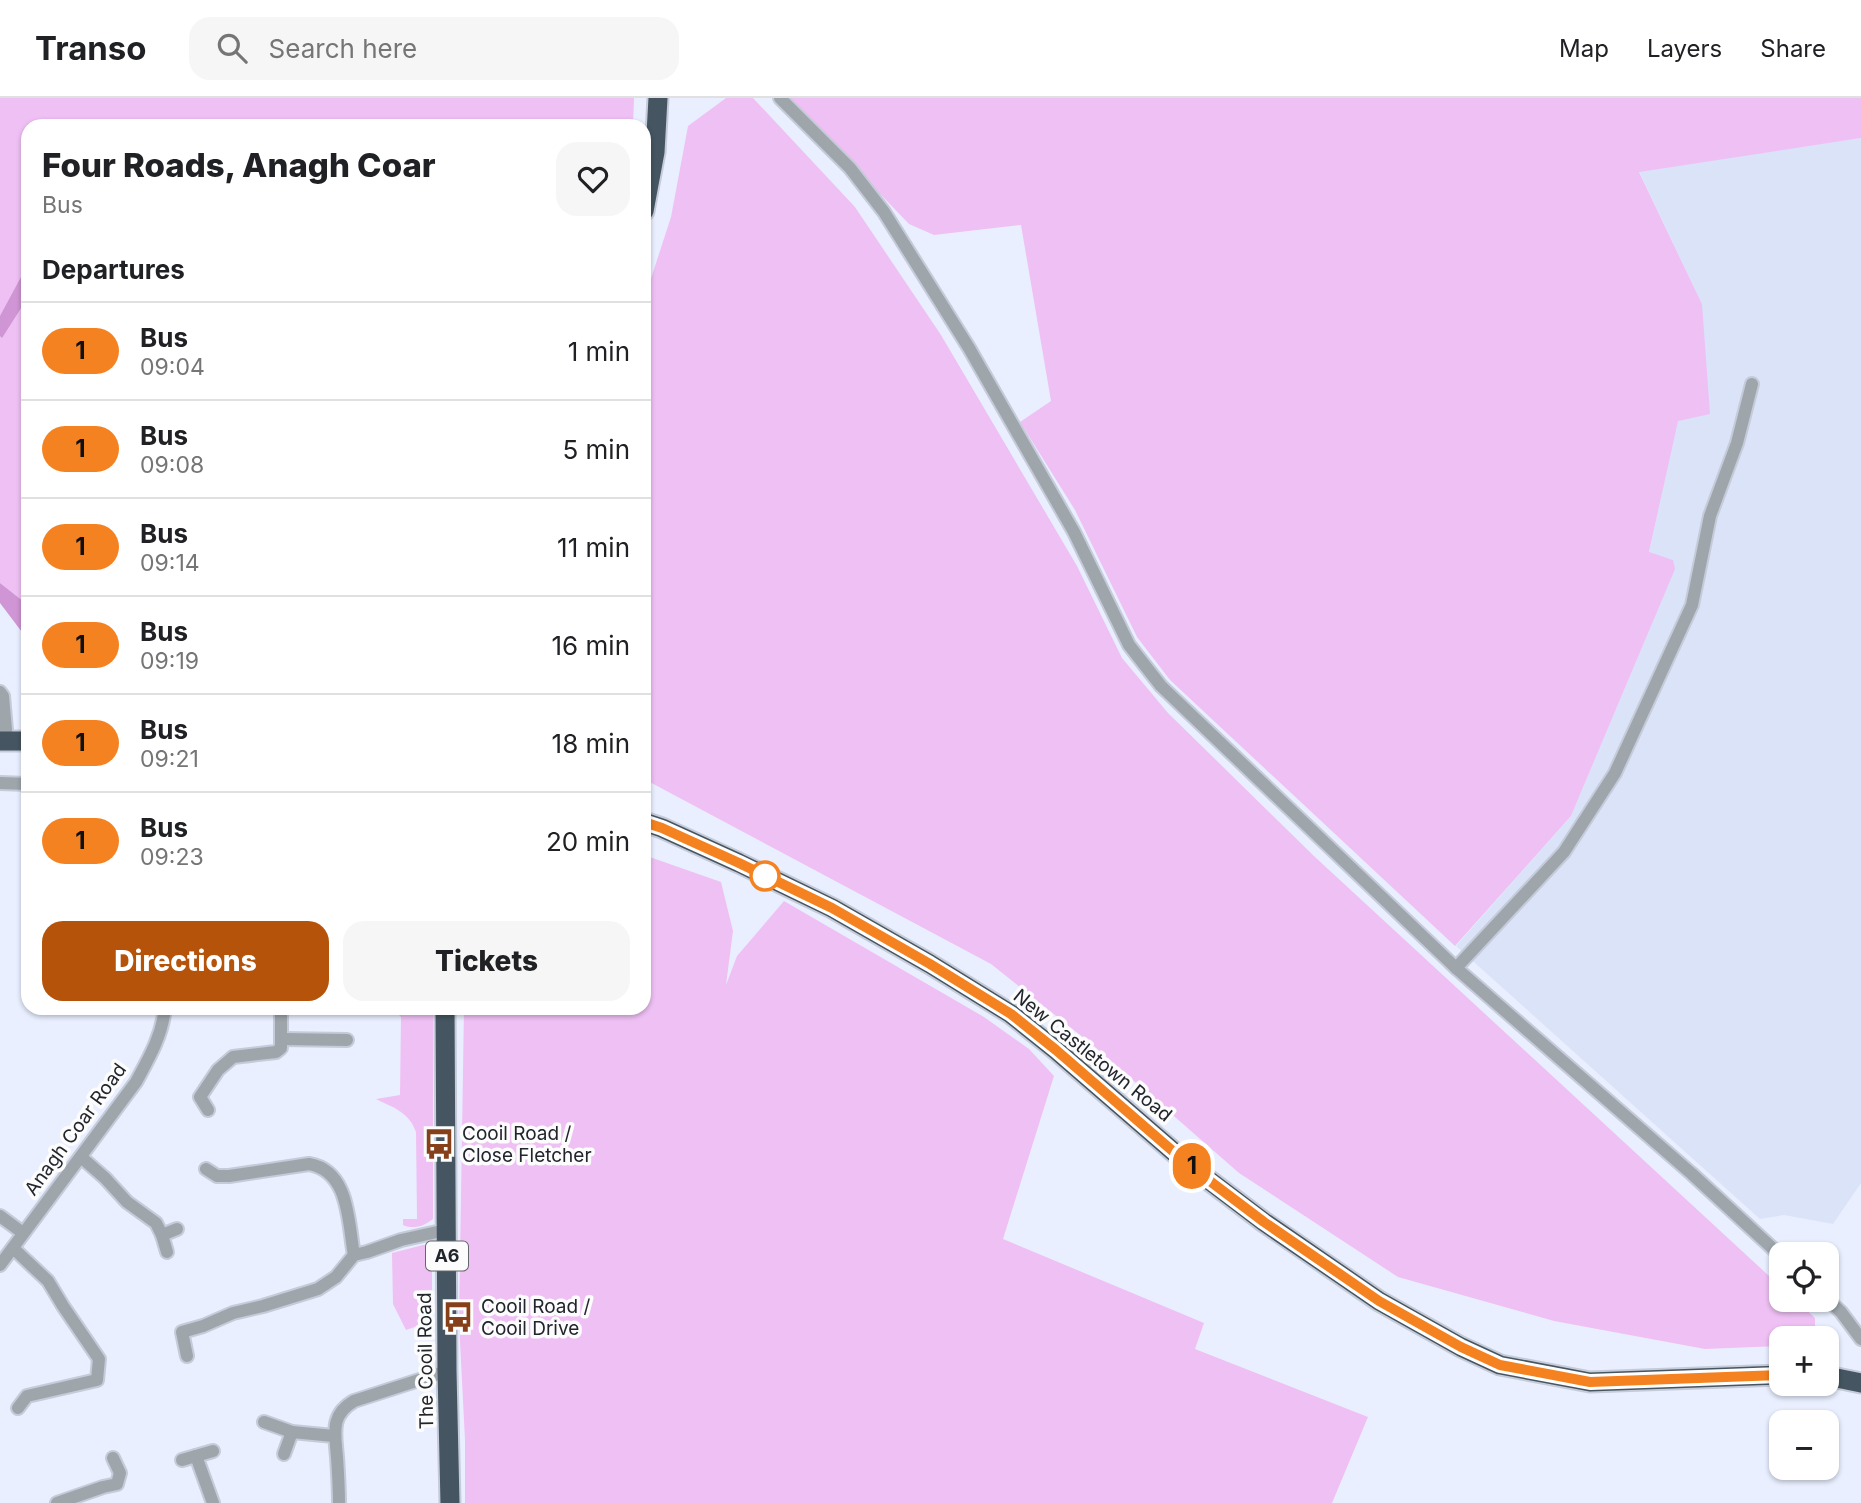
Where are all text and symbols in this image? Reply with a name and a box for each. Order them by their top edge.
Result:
search box [189,17,679,80]
text: Transo [35,28,147,68]
icon: search [213,29,251,67]
text: Search here [269,33,417,64]
text: Map [1559,34,1609,63]
text: Layers [1647,34,1722,63]
text: Share [1760,34,1826,63]
button: heart [556,142,630,216]
text: Four Roads, Anagh Coar [42,145,436,185]
text: Bus [42,191,83,219]
text: Departures [42,254,185,285]
text: Bus [140,322,188,353]
text: 1 [75,336,86,365]
text: 1 min [568,336,630,367]
text: 09:04 [140,353,205,381]
text: Bus [140,420,188,451]
text: 1 [75,434,86,463]
text: 5 min [562,434,630,465]
text: 09:08 [140,451,204,479]
text: Bus [140,518,188,549]
text: 1 [75,532,86,561]
text: 11 min [557,532,630,563]
text: 09:14 [140,549,200,577]
text: Bus [140,616,188,647]
text: 1 [75,630,86,659]
text: 16 min [552,630,630,661]
text: 09:19 [140,647,199,675]
text: Bus [140,714,188,745]
text: 1 [75,728,86,757]
text: 18 min [552,728,630,759]
text: 09:21 [140,745,199,773]
text: Bus [140,812,188,843]
text: 1 [75,826,86,855]
text: 20 min [546,826,630,857]
text: 09:23 [140,843,204,871]
unlabelled marker [750,861,780,891]
button: Directions [42,921,329,1001]
button: Tickets [343,921,630,1001]
street label: New Castletown Road [1009,984,1177,1126]
street label: Anagh Coar Road [20,1059,131,1200]
place label: Cooil Road / Close Fletcher [462,1122,592,1167]
bus stop icon: Cooil Road / Close Fletcher [422,1127,456,1161]
line badge: 1 [1169,1143,1215,1189]
text: 1 [1187,1151,1197,1180]
road number: A6 [426,1241,468,1270]
map controls [1769,1242,1839,1480]
button: locate [1769,1242,1839,1312]
street label: The Cooil Road [413,1292,438,1430]
place label: Cooil Road / Cooil Drive [481,1295,590,1340]
bus stop icon: Cooil Road / Cooil Drive [441,1300,475,1334]
button: + [1769,1326,1839,1396]
button: − [1769,1410,1839,1480]

